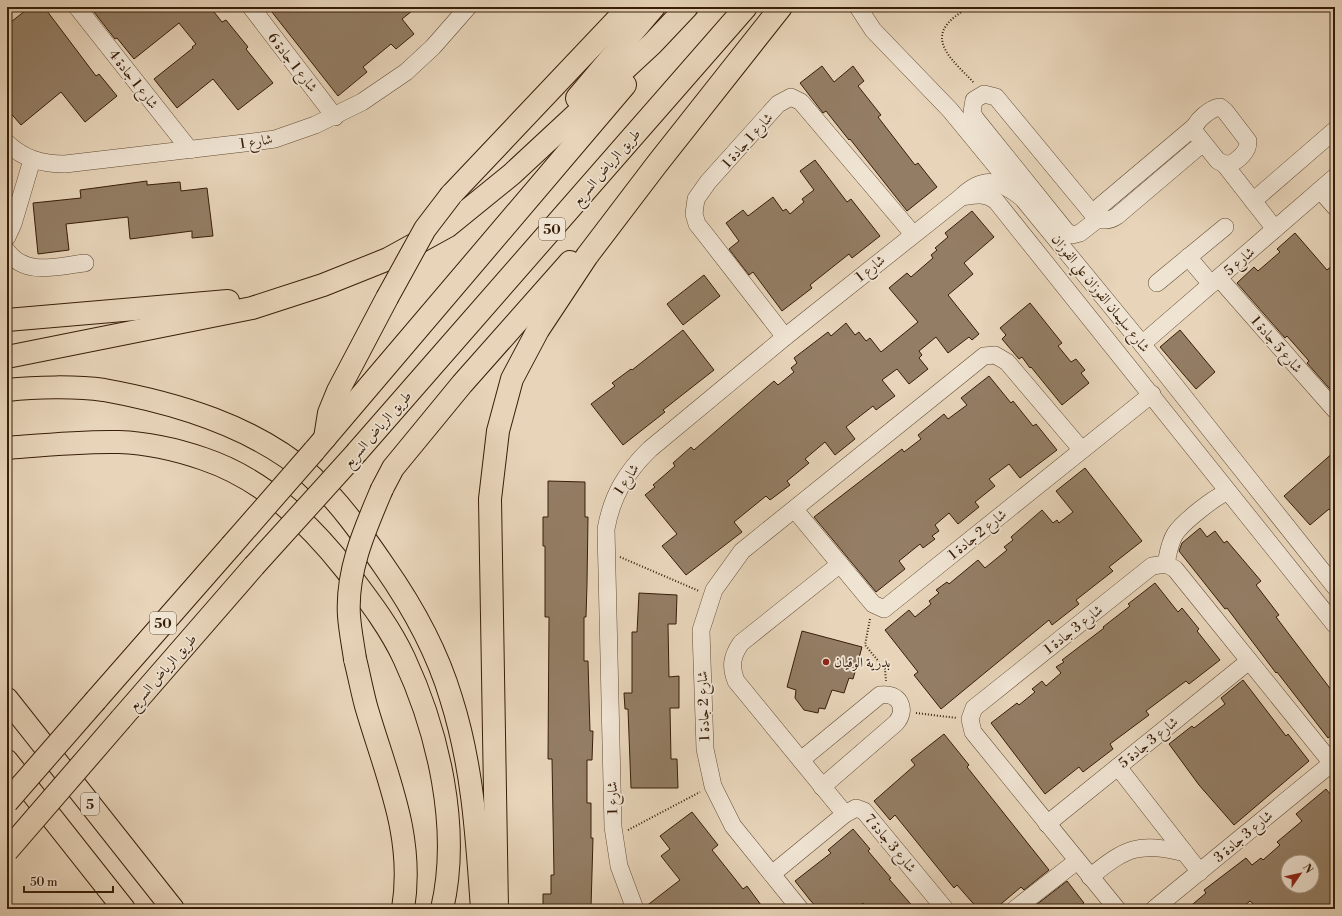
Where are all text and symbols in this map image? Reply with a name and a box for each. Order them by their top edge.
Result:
street label: شارع 1 جادة 6 [262,29,321,97]
street label: شارع 1 جادة 4 [103,46,162,114]
street label: شارع 1 جادة 1 [718,109,779,173]
street label: طريق الرياض السريع [569,126,648,212]
street label: شارع 1 [238,130,274,155]
road number: 50 [539,218,565,240]
street label: شارع سليمان الفوزان علي الفوزان [1045,231,1153,358]
street label: شارع 5 [1221,243,1260,282]
street label: شارع 1 [852,251,890,288]
street label: شارع 5 جادة 1 [1245,312,1306,378]
street label: طريق الرياض السريع [340,388,419,474]
street label: شارع 1 [610,461,645,499]
street label: شارع 2 جادة 1 [945,506,1012,565]
street label: شارع 3 جادة 1 [1041,601,1108,660]
road number: 50 [150,612,176,634]
street label: طريق الرياض السريع [125,631,204,717]
place label: بدرية الوقيان [834,654,890,672]
marker: بدرية الوقيان [821,657,831,667]
street label: شارع 2 جادة 1 [694,670,716,741]
street label: شارع 3 جادة 5 [1115,713,1183,774]
street label: شارع 1 [604,781,624,815]
road number: 5 [81,793,99,815]
street label: شارع 3 جادة 3 [1210,807,1278,868]
street label: شارع 3 جادة 7 [859,811,920,878]
north arrow [1280,854,1320,894]
text: N [1299,861,1316,877]
scale bar [24,868,113,894]
text: 50 m [30,875,58,890]

